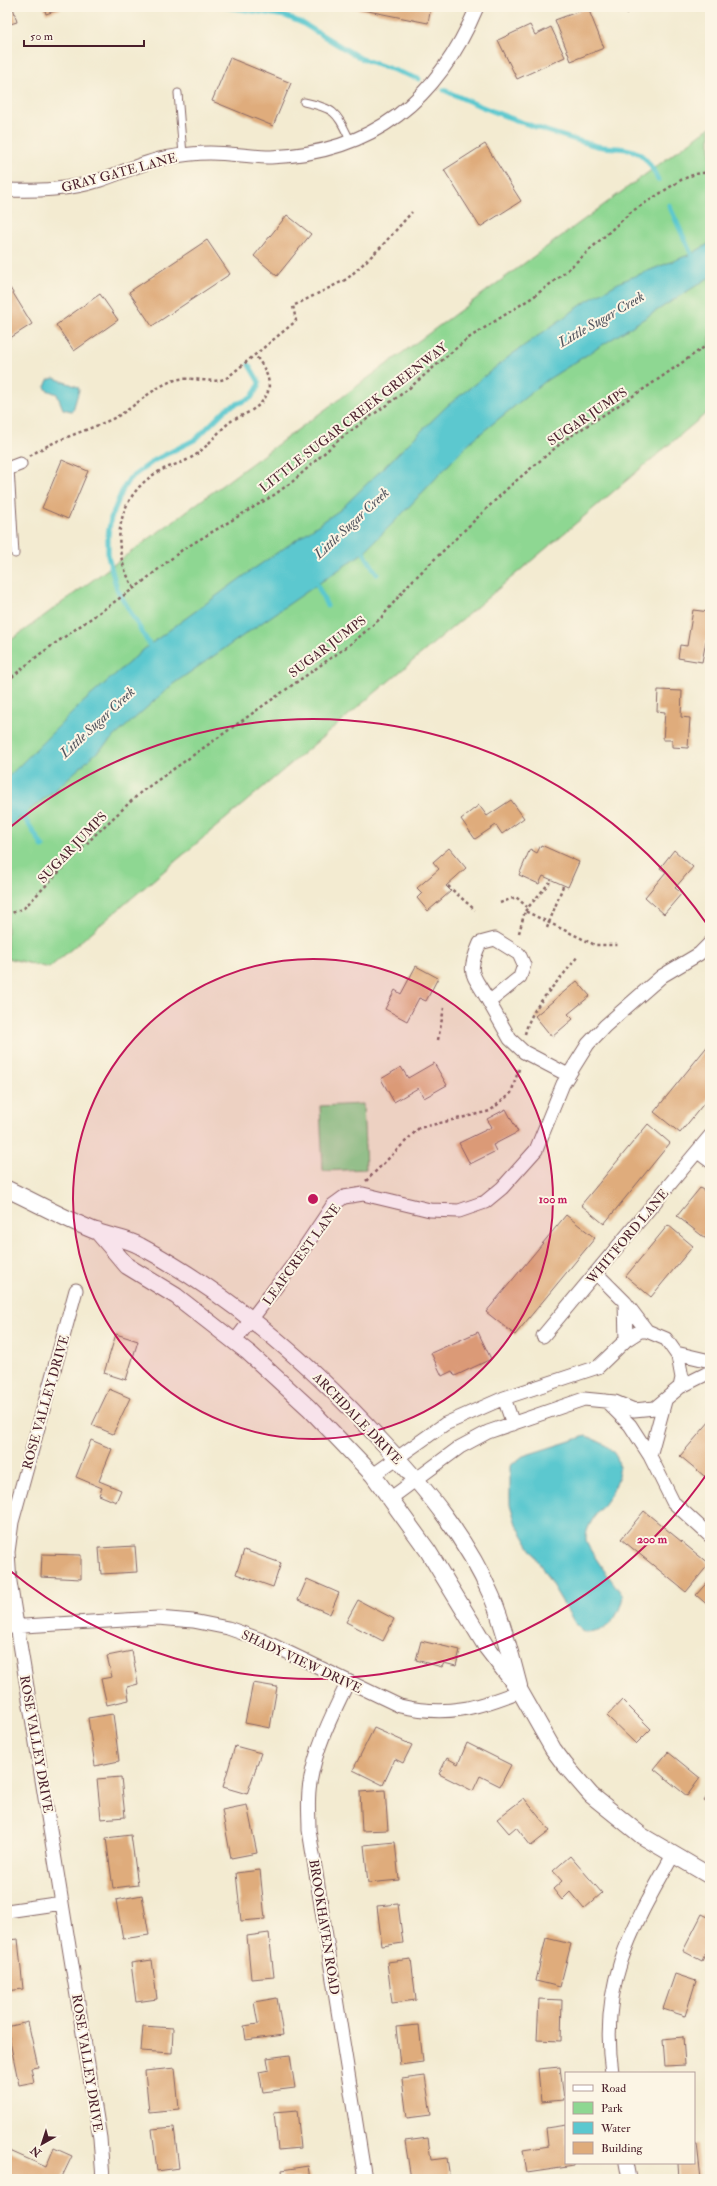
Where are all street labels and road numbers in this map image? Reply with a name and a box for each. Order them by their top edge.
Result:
street label: GRAY GATE LANE [60,150,179,196]
street label: LITTLE SUGAR CREEK GREENWAY [256,339,452,496]
street label: SUGAR JUMPS [545,384,631,449]
street label: SUGAR JUMPS [286,612,370,681]
street label: SUGAR JUMPS [35,809,111,887]
street label: WHITFORD LANE [583,1186,672,1288]
street label: LEAFCREST LANE [259,1201,344,1309]
street label: ROSE VALLEY DRIVE [19,1333,73,1471]
street label: ARCHDALE DRIVE [309,1369,405,1468]
street label: SHADY VIEW DRIVE [239,1627,364,1697]
street label: ROSE VALLEY DRIVE [16,1674,56,1814]
street label: BROOKHAVEN ROAD [305,1858,343,1996]
street label: ROSE VALLEY DRIVE [68,1993,106,2133]

